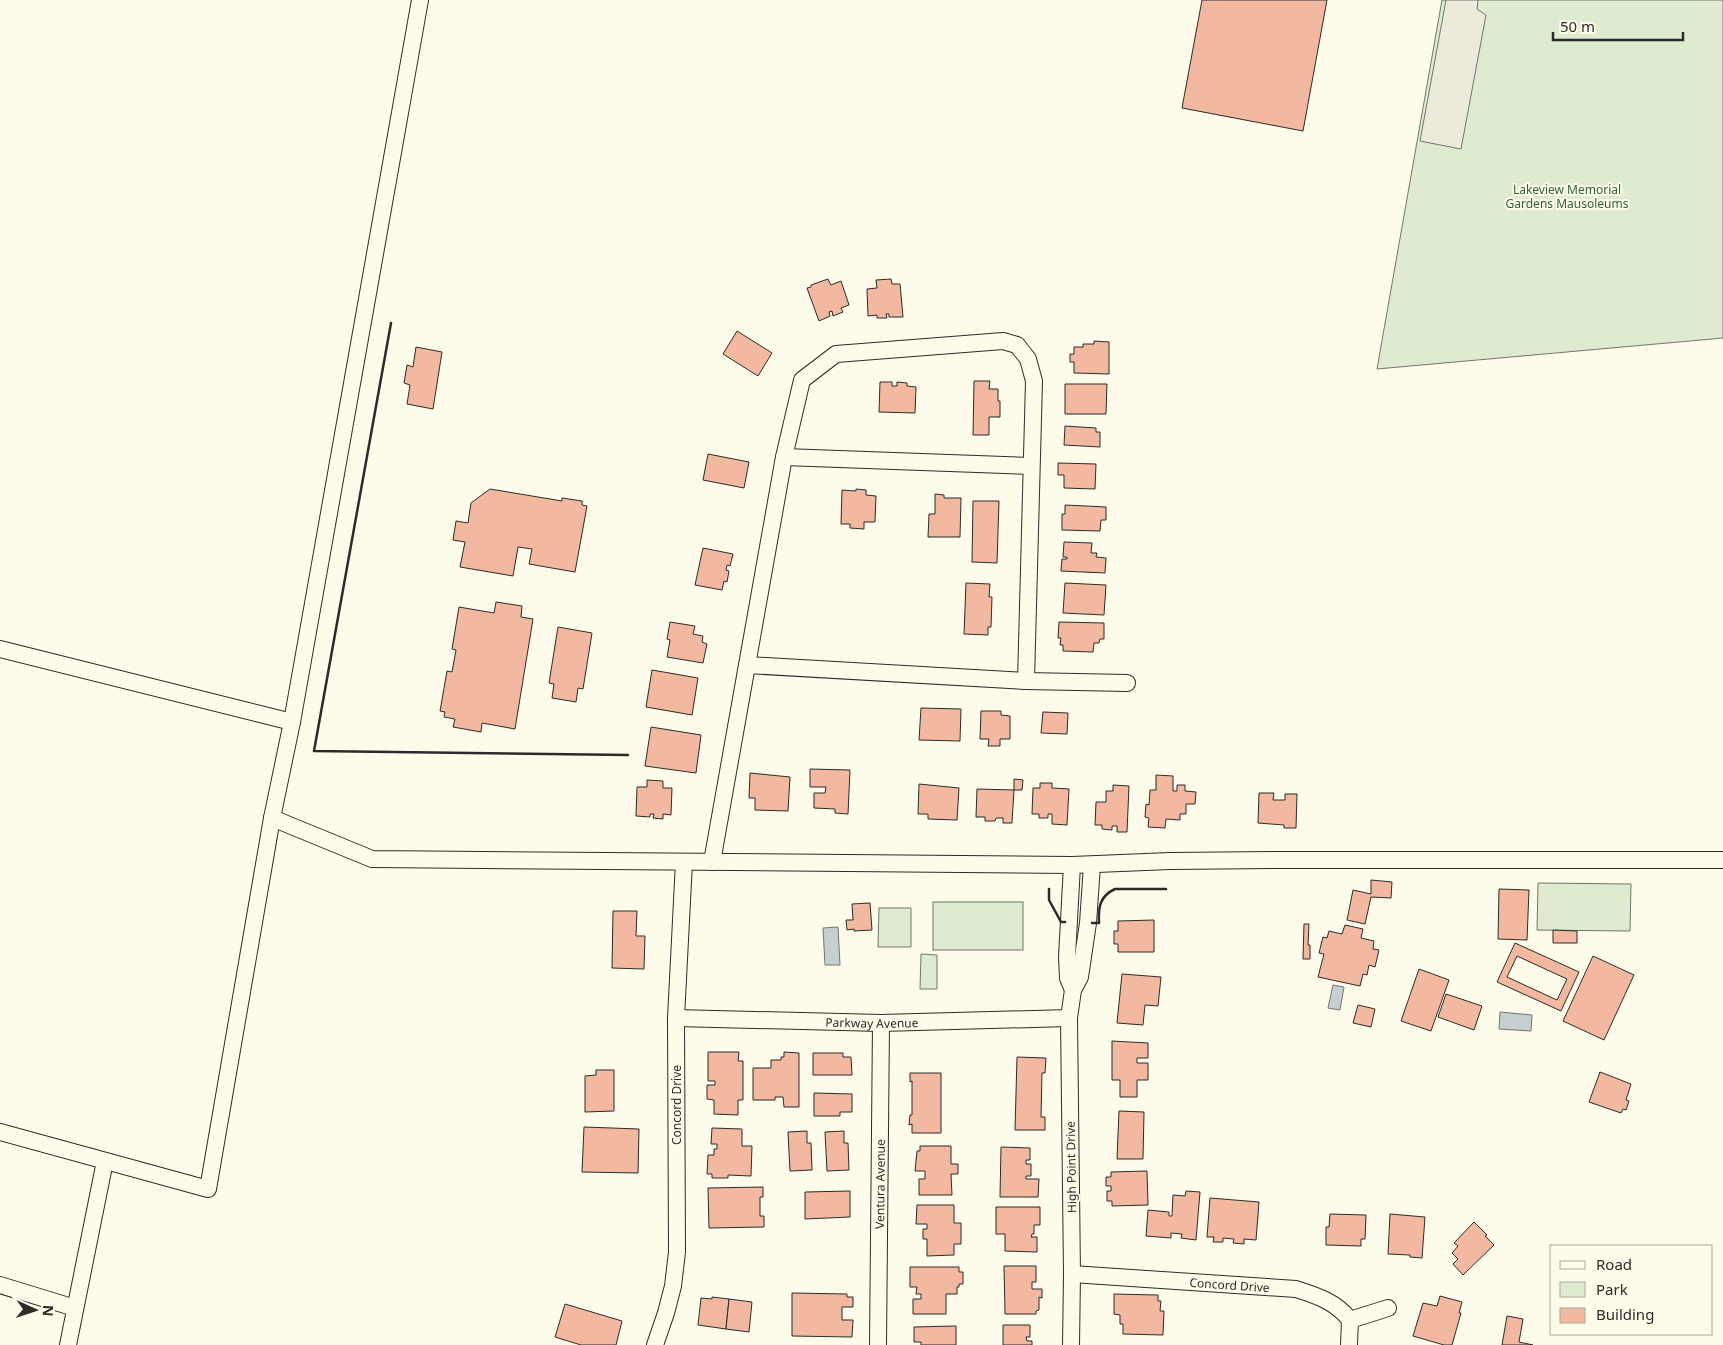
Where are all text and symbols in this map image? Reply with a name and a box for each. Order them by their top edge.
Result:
scale bar [1553,10,1683,42]
text: 50 m [1560,16,1595,36]
park label: Lakeview Memorial Gardens Mausoleums [1506,181,1629,212]
street label: Parkway Avenue [825,1013,919,1032]
street label: Concord Drive [668,1065,685,1145]
street label: High Point Drive [1062,1121,1080,1213]
street label: Ventura Avenue [871,1139,888,1229]
legend [1550,1245,1713,1335]
text: Road [1596,1254,1632,1274]
street label: Concord Drive [1189,1273,1270,1296]
text: Park [1596,1279,1628,1299]
north arrow [10,1285,60,1335]
text: Building [1596,1304,1654,1324]
text: N [39,1305,58,1317]

